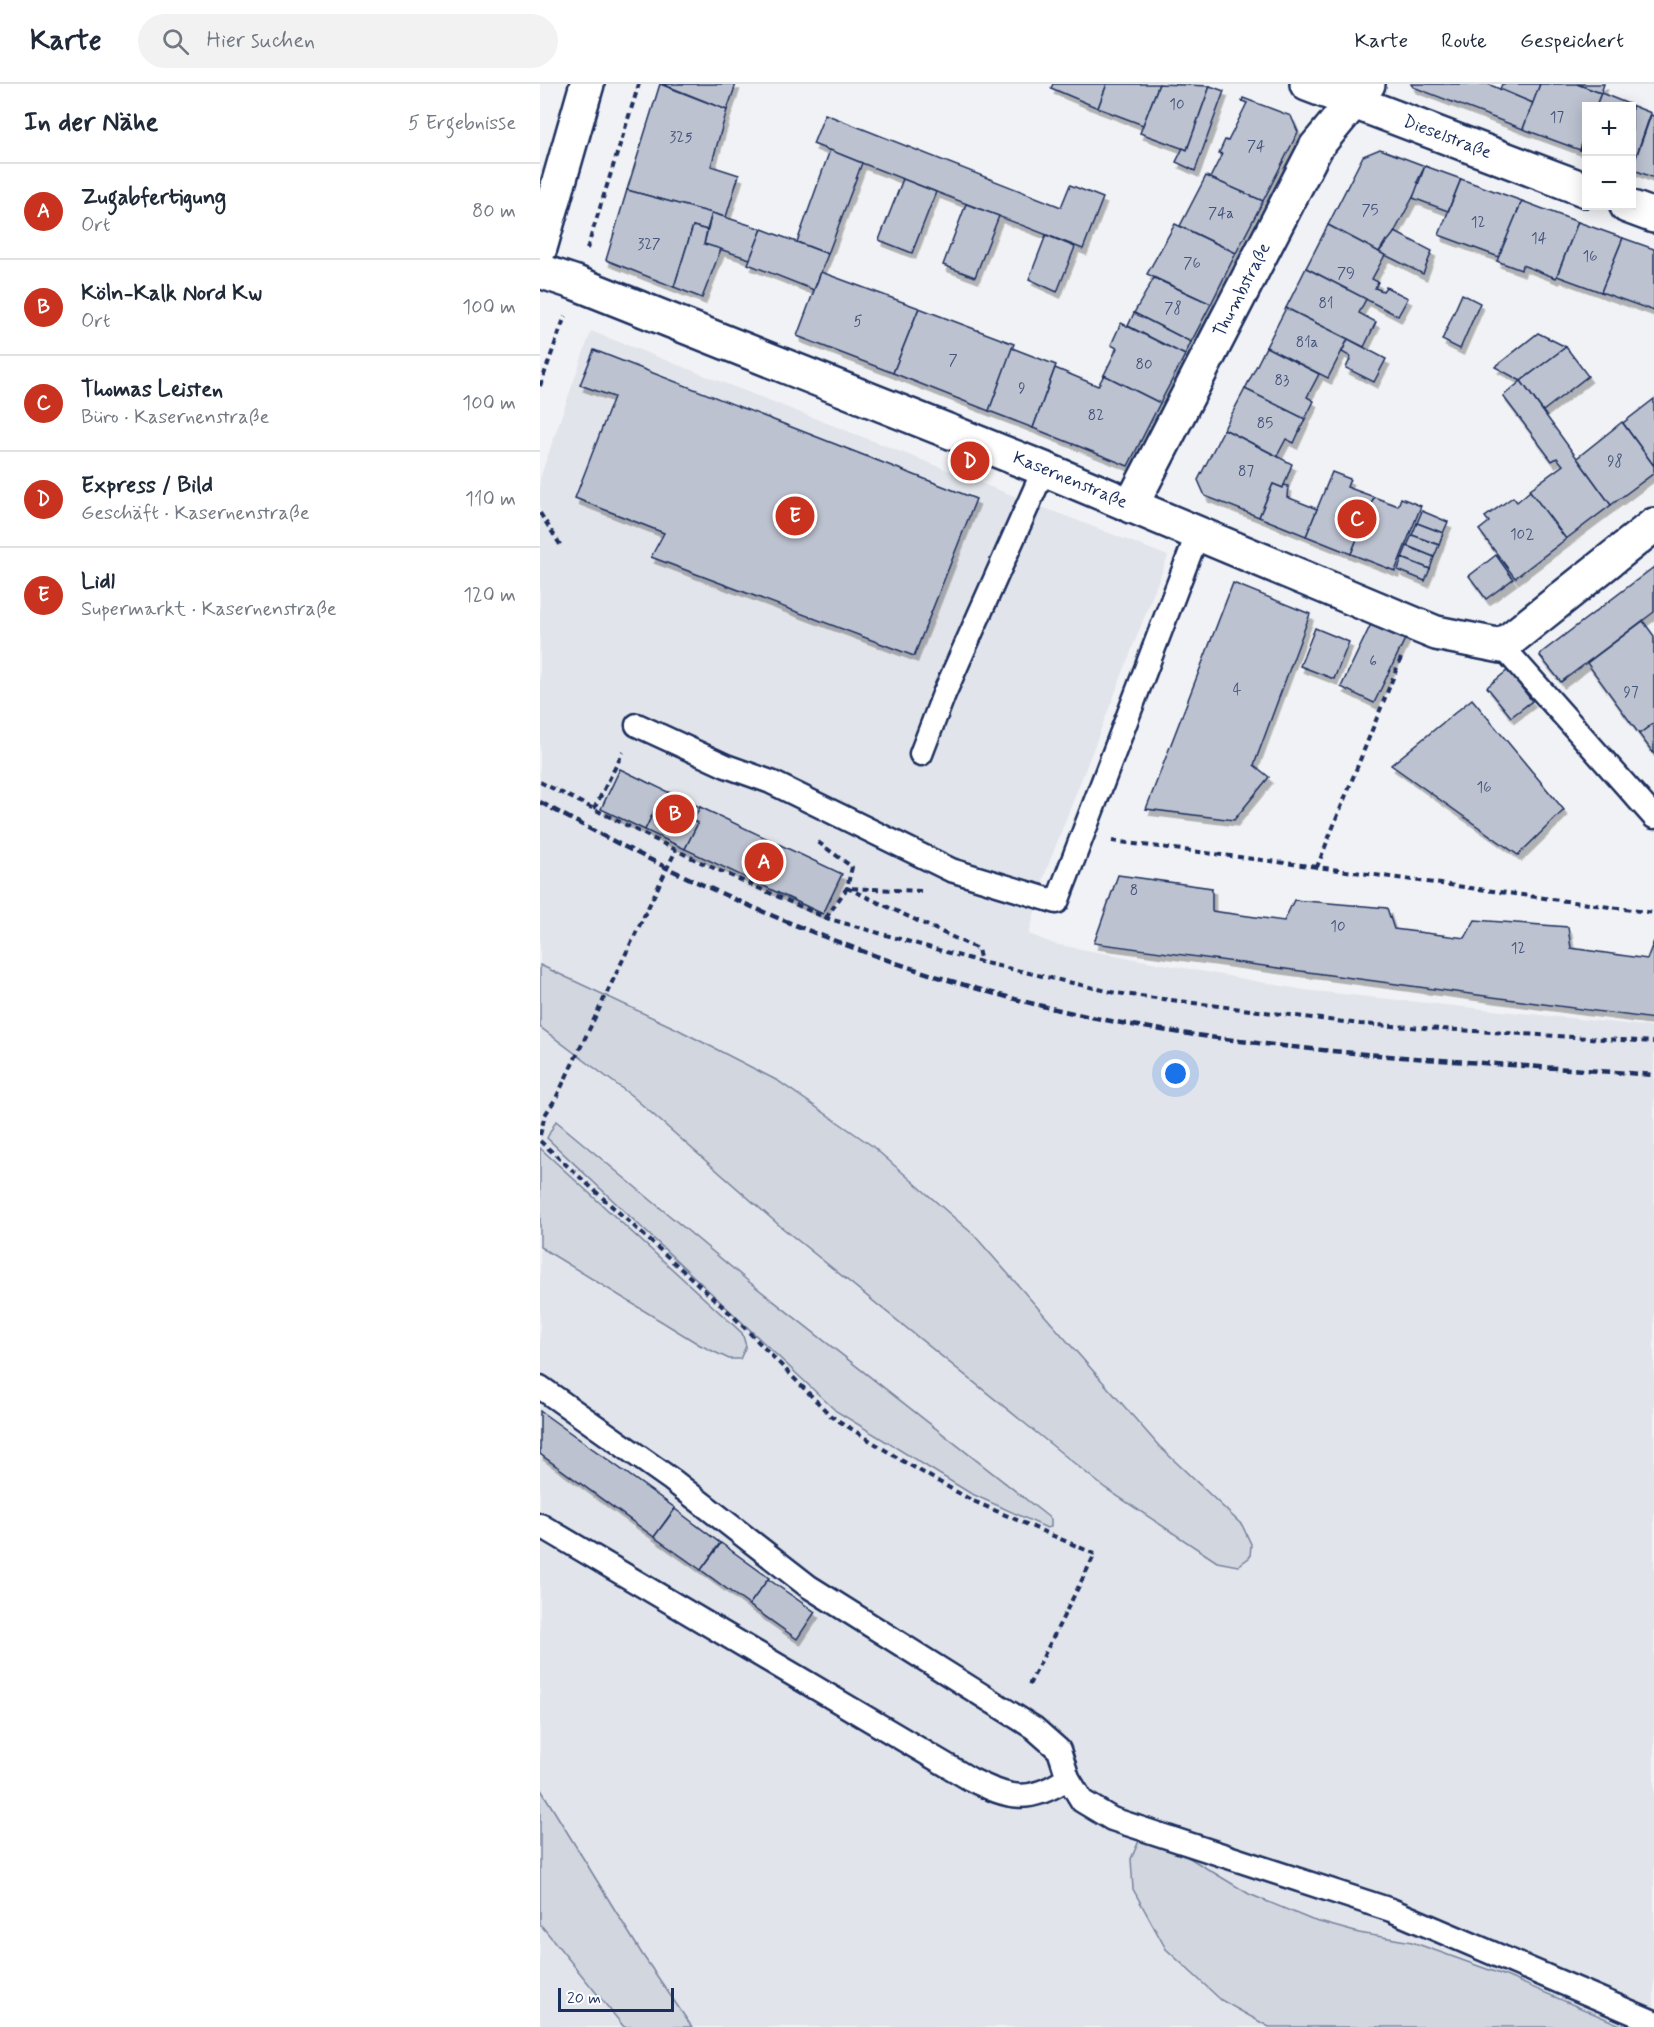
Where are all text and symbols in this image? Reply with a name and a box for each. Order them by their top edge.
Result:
search box [138,14,558,68]
text: Karte [30,23,102,60]
icon: search [159,25,192,58]
text: Hier suchen [207,27,315,55]
text: Karte [1355,27,1408,55]
text: Route [1441,27,1487,55]
text: Gespeichert [1520,27,1624,55]
house number: 10 [1169,95,1185,115]
map controls [1582,102,1636,210]
button: + [1582,102,1636,156]
text: In der Nähe [24,106,158,140]
house number: 17 [1550,108,1565,128]
text: 5 Ergebnisse [408,110,516,137]
street label: Dieselstraße [1400,110,1495,165]
house number: 325 [669,128,693,148]
house number: 74 [1247,137,1265,157]
button: − [1582,156,1636,210]
text: Zugabfertigung [81,184,226,212]
text: A [37,198,50,225]
text: 80 m [472,198,516,225]
house number: 75 [1361,201,1379,221]
house number: 74a [1208,204,1234,224]
text: Ort [81,212,110,239]
house number: 12 [1471,213,1485,233]
house number: 14 [1531,229,1547,249]
house number: 327 [637,235,661,255]
street label: Thumbstraße [1208,239,1277,341]
house number: 16 [1582,247,1598,267]
house number: 76 [1183,254,1201,274]
house number: 79 [1337,264,1355,284]
text: Köln-Kalk Nord Kw [81,280,262,308]
text: B [37,294,50,321]
text: 100 m [462,294,516,321]
house number: 81 [1319,294,1333,314]
house number: 78 [1164,299,1182,319]
text: Ort [81,308,110,335]
house number: 5 [853,312,863,332]
house number: 81a [1296,333,1319,353]
house number: 7 [948,351,958,371]
house number: 80 [1135,355,1153,375]
house number: 83 [1275,371,1289,391]
text: Thomas Leisten [81,376,223,404]
house number: 9 [1018,379,1026,399]
text: C [36,390,51,417]
text: 100 m [462,390,516,417]
text: Büro · Kasernenstraße [81,404,269,431]
house number: 82 [1088,406,1104,426]
house number: 85 [1257,414,1273,434]
pin: D [950,438,990,484]
street label: Kasernenstraße [1009,446,1131,515]
house number: 98 [1607,452,1623,472]
house number: 87 [1238,462,1254,482]
text: Express / Bild [81,472,213,500]
text: D [37,486,50,513]
text: 110 m [465,486,516,513]
pin: E [776,494,814,538]
pin: C [1338,496,1376,542]
text: Geschäft · Kasernenstraße [81,500,310,527]
house number: 102 [1510,525,1534,545]
text: Lidl [81,568,115,596]
text: E [38,582,49,609]
text: 120 m [463,582,516,609]
text: Supermarkt · Kasernenstraße [81,596,337,623]
house number: 6 [1369,652,1377,672]
house number: 4 [1233,680,1242,700]
house number: 97 [1624,683,1639,703]
house number: 16 [1476,778,1492,798]
pin: B [656,792,694,836]
pin: A [744,840,784,884]
house number: 8 [1130,881,1138,901]
house number: 10 [1330,917,1346,937]
house number: 12 [1511,939,1525,959]
your location [1161,1059,1190,1088]
scale bar [558,1985,674,2012]
text: 20 m [567,1988,601,2009]

